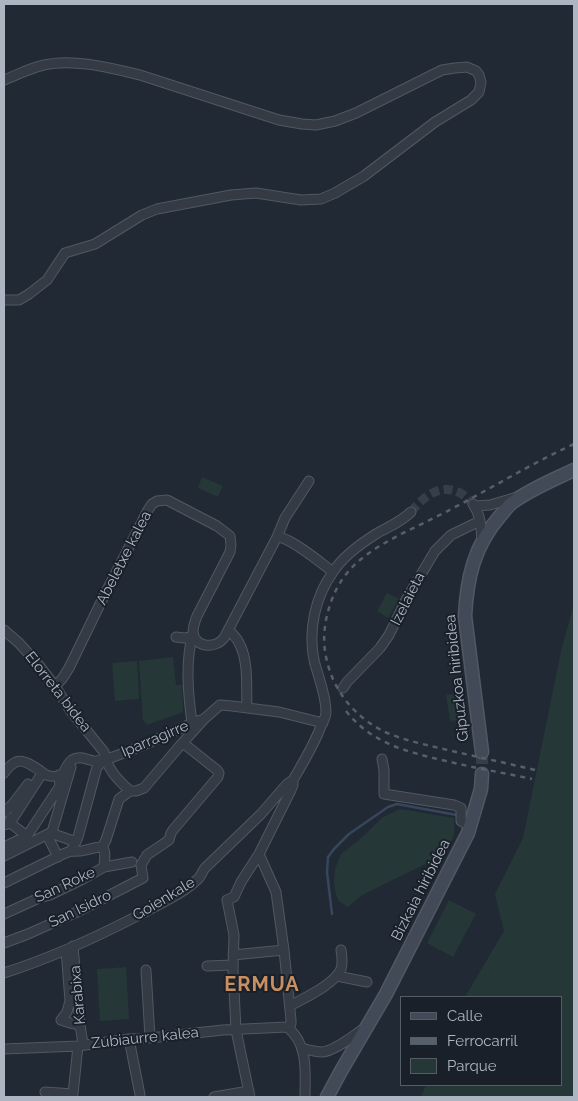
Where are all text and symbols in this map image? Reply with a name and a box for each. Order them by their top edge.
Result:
street label: Abeletxe kalea [93,508,155,608]
street label: Izelaieta [387,569,429,629]
street label: Gipuzkoa hiribidea [441,614,473,742]
street label: Elorreta bidea [21,648,95,736]
street label: Iparragirre [119,717,191,761]
street label: Bizkaia hiribidea [388,836,454,944]
street label: San Roke [32,863,98,907]
street label: Goienkale [130,873,198,925]
street label: San Isidro [46,886,114,932]
street label: Karabixa [66,965,90,1025]
district label: ERMUA [224,973,300,997]
legend [400,996,563,1086]
text: Calle [447,1007,482,1025]
street label: Zubiaurre kalea [90,1023,200,1053]
text: Ferrocarril [447,1032,518,1050]
text: Parque [447,1057,496,1075]

